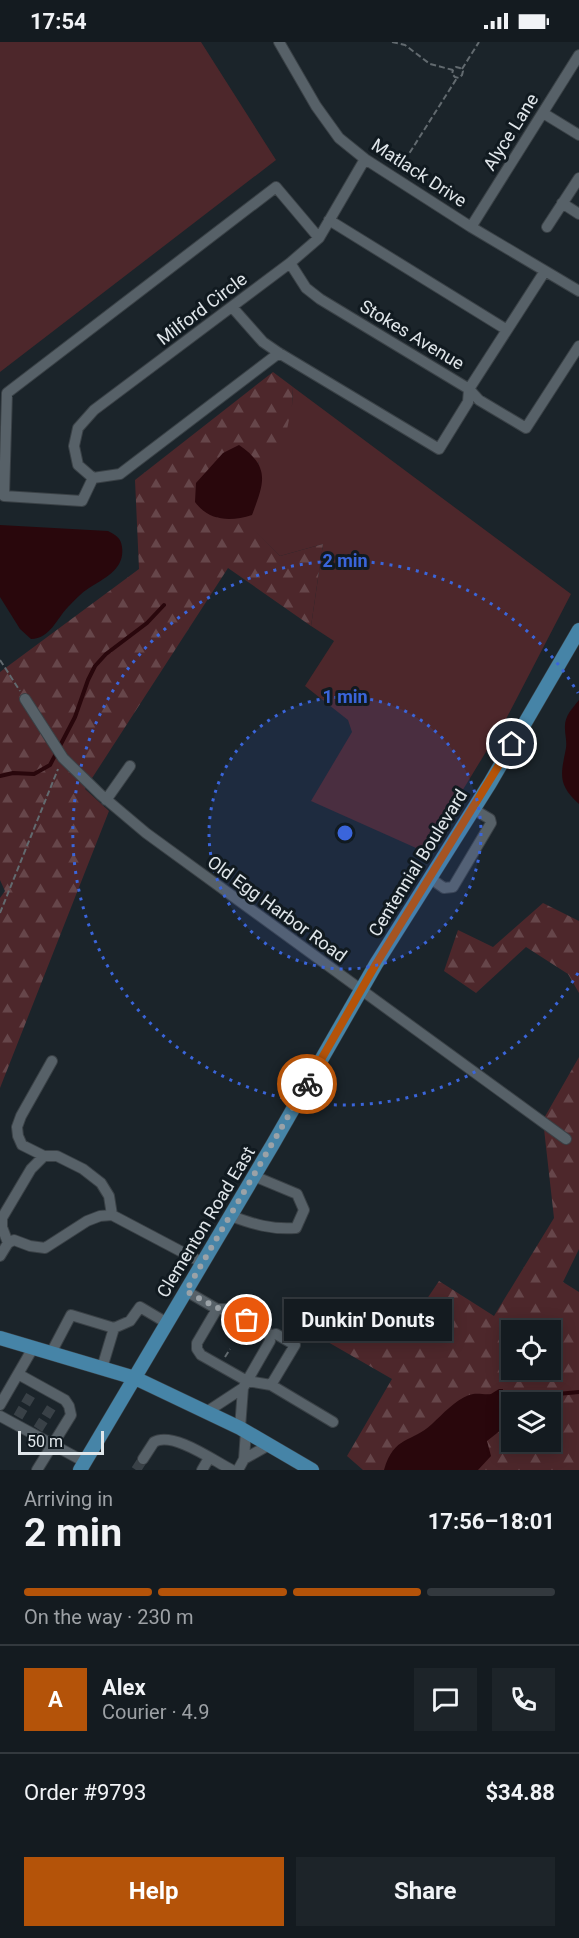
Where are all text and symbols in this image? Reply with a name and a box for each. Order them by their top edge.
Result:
text: 17:54 [30,9,87,34]
street label: Alyce Lane [479,89,543,174]
street label: Matlack Drive [368,134,471,211]
street label: Milford Circle [153,268,251,349]
street label: Stokes Avenue [356,295,468,374]
text: 2 min [322,550,368,571]
text: 1 min [322,686,368,707]
pin [486,718,537,769]
icon: home [495,727,528,760]
street label: Centennial Boulevard [364,785,471,940]
centre of rings [335,823,355,843]
street label: Old Egg Harbor Road [204,851,351,966]
courier [277,1054,337,1114]
icon: bike [291,1068,324,1101]
street label: Clementon Road East [152,1142,259,1301]
pin [221,1294,272,1345]
callout: Dunkin' Donuts [283,1299,451,1341]
icon: bag [230,1303,263,1336]
text: Dunkin' Donuts [301,1308,435,1332]
map controls [501,1320,561,1452]
button: locate [501,1320,561,1380]
button: layers [501,1392,561,1452]
scale bar [18,1428,104,1456]
text: 50 m [27,1432,63,1451]
text: Arriving in [24,1487,113,1511]
text: 17:56–18:01 [428,1509,555,1534]
text: 2 min [24,1510,122,1556]
text: On the way · 230 m [24,1605,193,1629]
button: chat [414,1668,477,1731]
button: phone [492,1668,555,1731]
text: Alex [102,1675,146,1700]
text: A [48,1687,63,1712]
text: Courier · 4.9 [102,1700,209,1724]
text: Order #9793 [24,1780,146,1805]
text: $34.88 [486,1780,555,1805]
button: Help [24,1857,284,1926]
button: Share [296,1857,555,1926]

